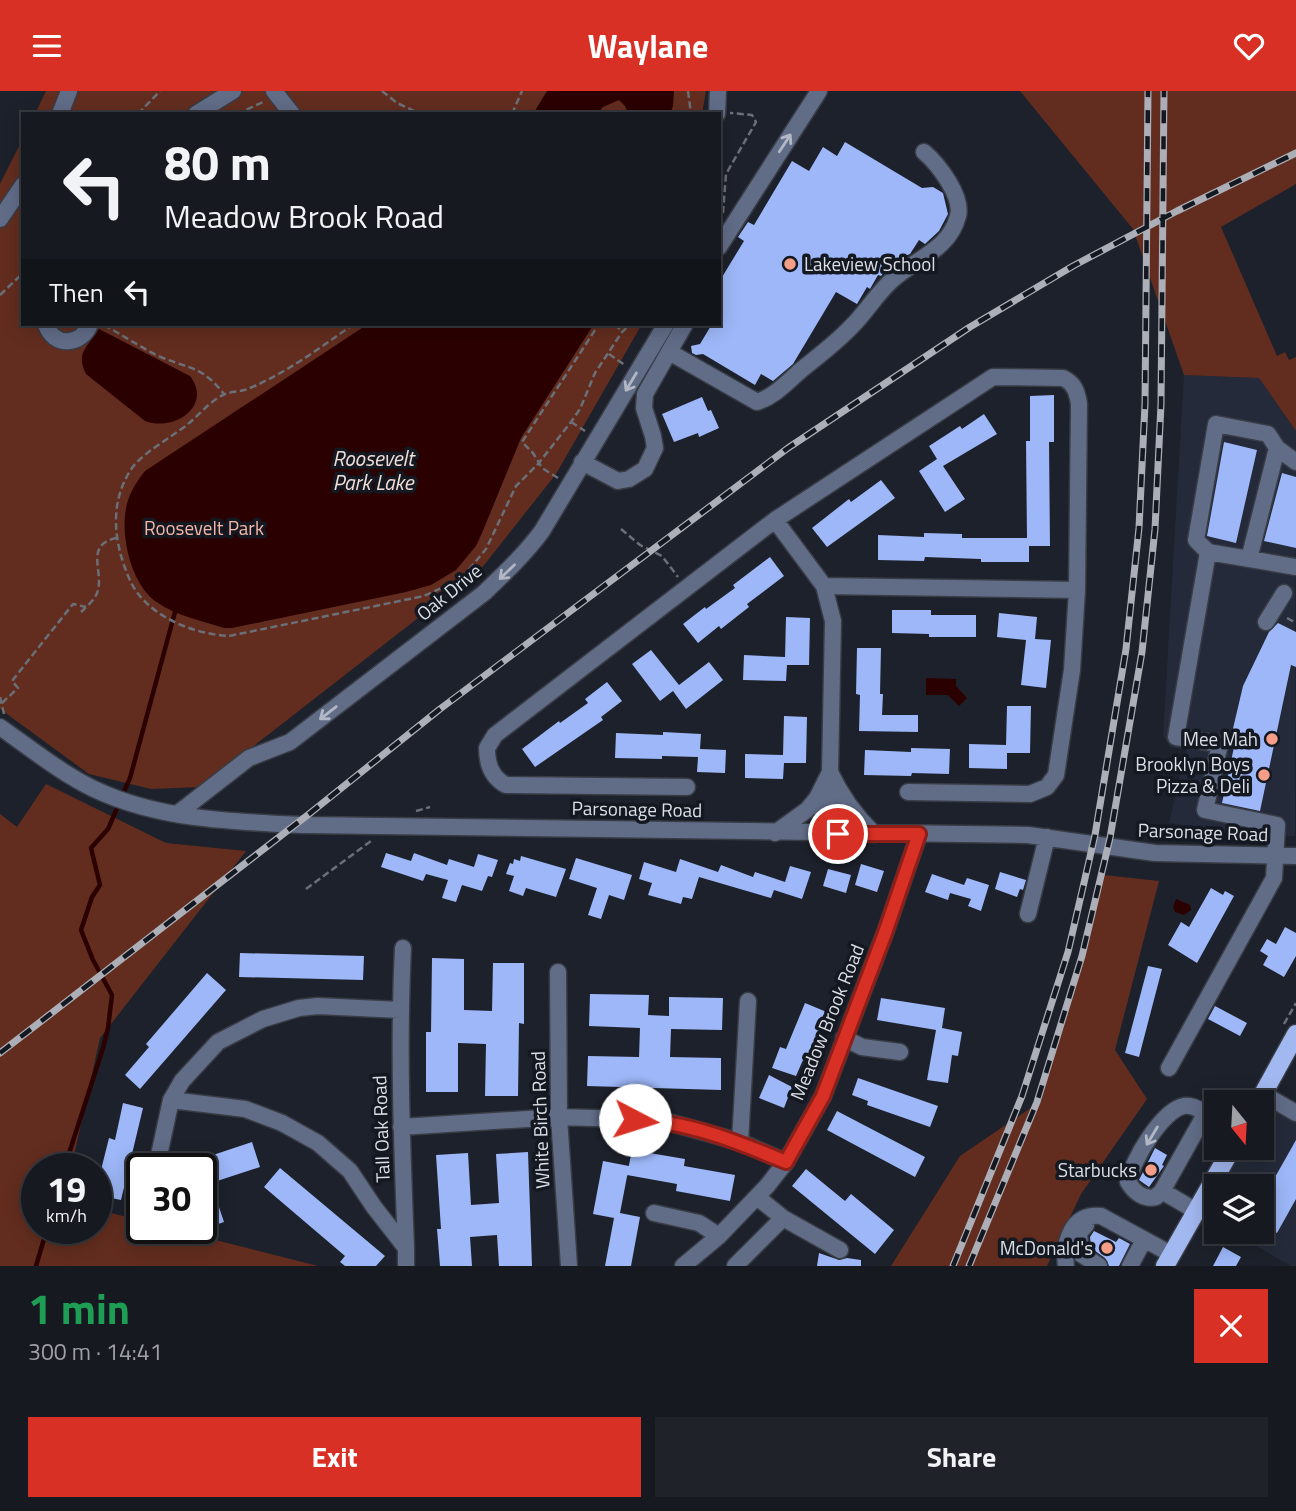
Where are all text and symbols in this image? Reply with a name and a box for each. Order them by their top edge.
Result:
text: Waylane [588,22,708,70]
icon: menu [28,27,66,65]
icon: heart [1230,27,1268,65]
text: 80 m [164,124,271,199]
one-way arrow [778,134,792,154]
icon: left [49,140,140,231]
text: Meadow Brook Road [164,192,444,240]
place label: Lakeview School [804,249,936,278]
marker: Lakeview School [782,256,798,272]
text: Then [49,273,104,312]
icon: left [118,273,156,311]
one-way arrow [623,372,637,392]
water label: Roosevelt Park Lake [332,442,416,498]
park label: Roosevelt Park [144,513,264,542]
street label: Oak Drive [410,556,488,627]
one-way arrow [498,563,515,580]
one-way arrow [319,705,338,720]
place label: Mee Mah [1183,724,1258,753]
marker: Mee Mah [1264,731,1280,747]
place label: Brooklyn Boys Pizza & Deli [1135,749,1250,800]
marker: Brooklyn Boys Pizza & Deli [1256,767,1272,783]
street label: Parsonage Road [571,793,703,824]
pin [808,804,868,864]
icon: arrive [819,815,857,853]
street label: Parsonage Road [1137,815,1269,848]
street label: Meadow Brook Road [782,939,871,1104]
street label: White Birch Road [523,1051,556,1189]
street label: Tall Oak Road [364,1075,397,1183]
position arrow [598,1083,672,1157]
north arrow [1204,1090,1274,1160]
map controls [1204,1090,1274,1244]
one-way arrow [1144,1126,1158,1146]
speed limit sign: 30 [126,1153,217,1244]
place label: Starbucks [1058,1155,1137,1184]
text: 19 [47,1162,86,1216]
marker: Starbucks [1143,1162,1159,1178]
button: layers [1204,1174,1274,1244]
text: km/h [46,1202,87,1229]
place label: McDonald's [1000,1233,1093,1262]
marker: McDonald's [1099,1240,1115,1256]
text: 1 min [28,1276,130,1340]
button: close [1194,1289,1268,1363]
text: 300 m · 14:41 [28,1334,163,1369]
button: Exit [28,1417,641,1497]
button: Share [655,1417,1268,1497]

